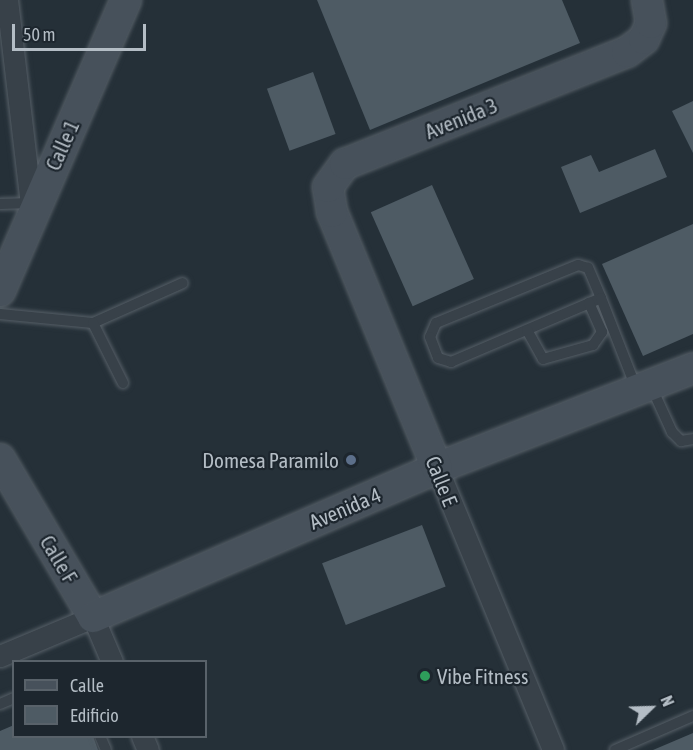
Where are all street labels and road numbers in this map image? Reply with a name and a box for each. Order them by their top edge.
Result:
street label: Avenida 3 [421,92,501,144]
street label: Calle 1 [40,116,84,174]
street label: Calle E [421,452,463,510]
street label: Avenida 4 [305,482,385,534]
street label: Calle F [35,531,83,587]

